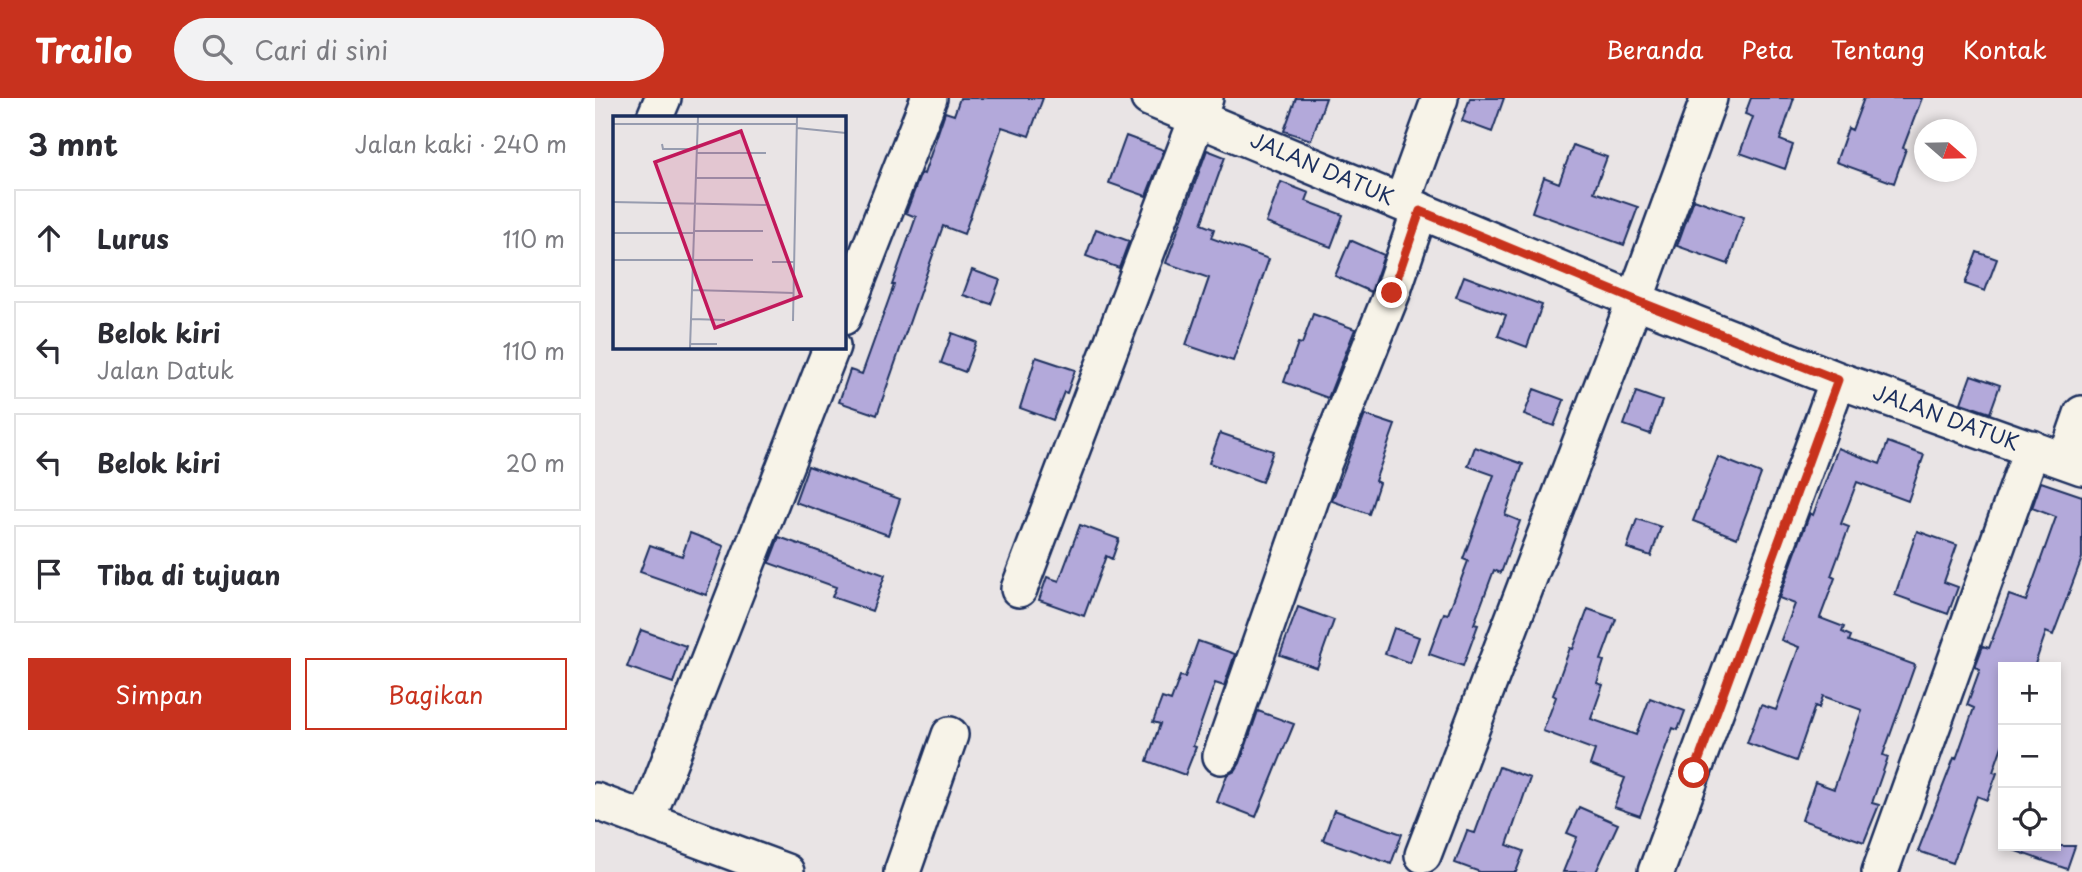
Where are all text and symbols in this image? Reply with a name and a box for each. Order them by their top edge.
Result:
search box [174,18,664,81]
text: Trailo [35,24,132,74]
icon: search [198,30,236,68]
text: Cari di sini [254,30,388,69]
text: Beranda [1606,31,1703,67]
text: Peta [1741,31,1793,67]
text: Tentang [1831,31,1925,67]
text: Kontak [1963,31,2047,67]
inset map [613,116,845,348]
north arrow [1914,119,1977,182]
text: 3 mnt [28,121,118,166]
street label: JALAN DATUK [1246,122,1400,212]
text: Jalan kaki · 240 m [355,126,567,161]
icon: ahead [30,219,68,257]
text: Lurus [97,219,169,258]
text: 110 m [503,221,565,256]
route end [1376,277,1407,308]
text: Belok kiri [97,313,220,352]
icon: left [30,331,68,369]
text: 110 m [503,333,565,368]
text: Jalan Datuk [97,352,234,387]
street label: JALAN DATUK [1869,375,2024,457]
icon: left [30,443,68,481]
text: Belok kiri [97,443,220,482]
text: 20 m [506,445,565,480]
icon: arrive [30,555,68,593]
text: Tiba di tujuan [97,555,281,594]
button: Simpan [28,658,291,730]
button: Bagikan [305,658,567,730]
map controls [1998,662,2061,851]
button: + [1998,662,2061,725]
button: − [1998,725,2061,788]
route start [1678,757,1709,788]
button: locate [1998,788,2061,851]

